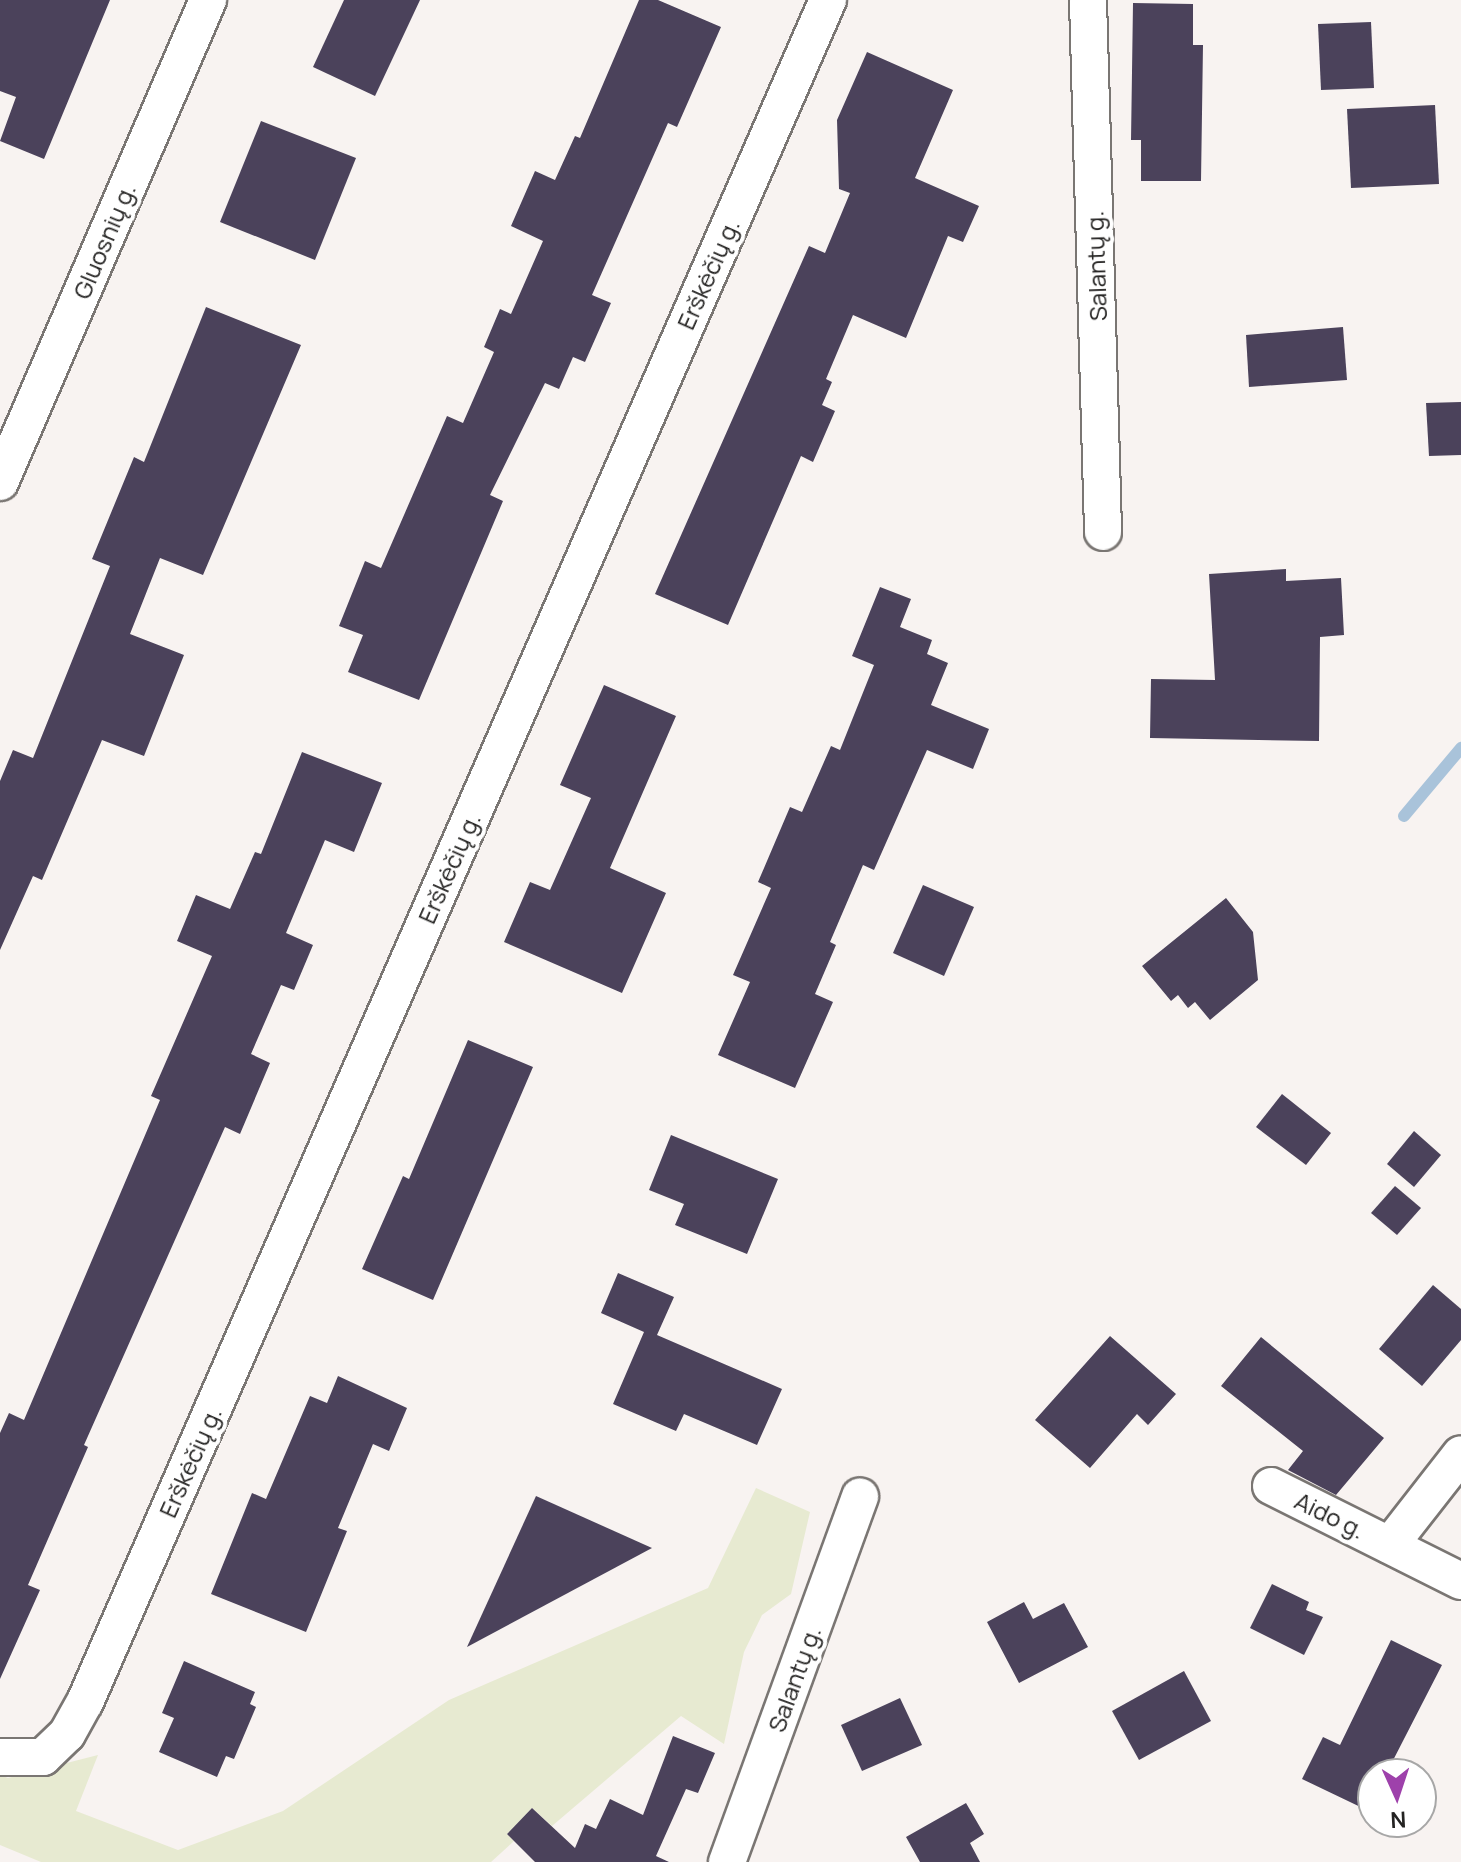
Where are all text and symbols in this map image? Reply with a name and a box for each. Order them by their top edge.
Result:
street label: Gluosnių g. [67,179,141,303]
street label: Salantų g. [1080,210,1112,322]
street label: Erškėčių g. [671,214,745,334]
street label: Erškėčių g. [412,808,486,928]
street label: Erškėčių g. [153,1402,227,1522]
street label: Aido g. [1290,1486,1370,1544]
street label: Salantų g. [762,1622,826,1736]
north arrow [1357,1758,1437,1838]
text: N [1389,1805,1407,1835]

